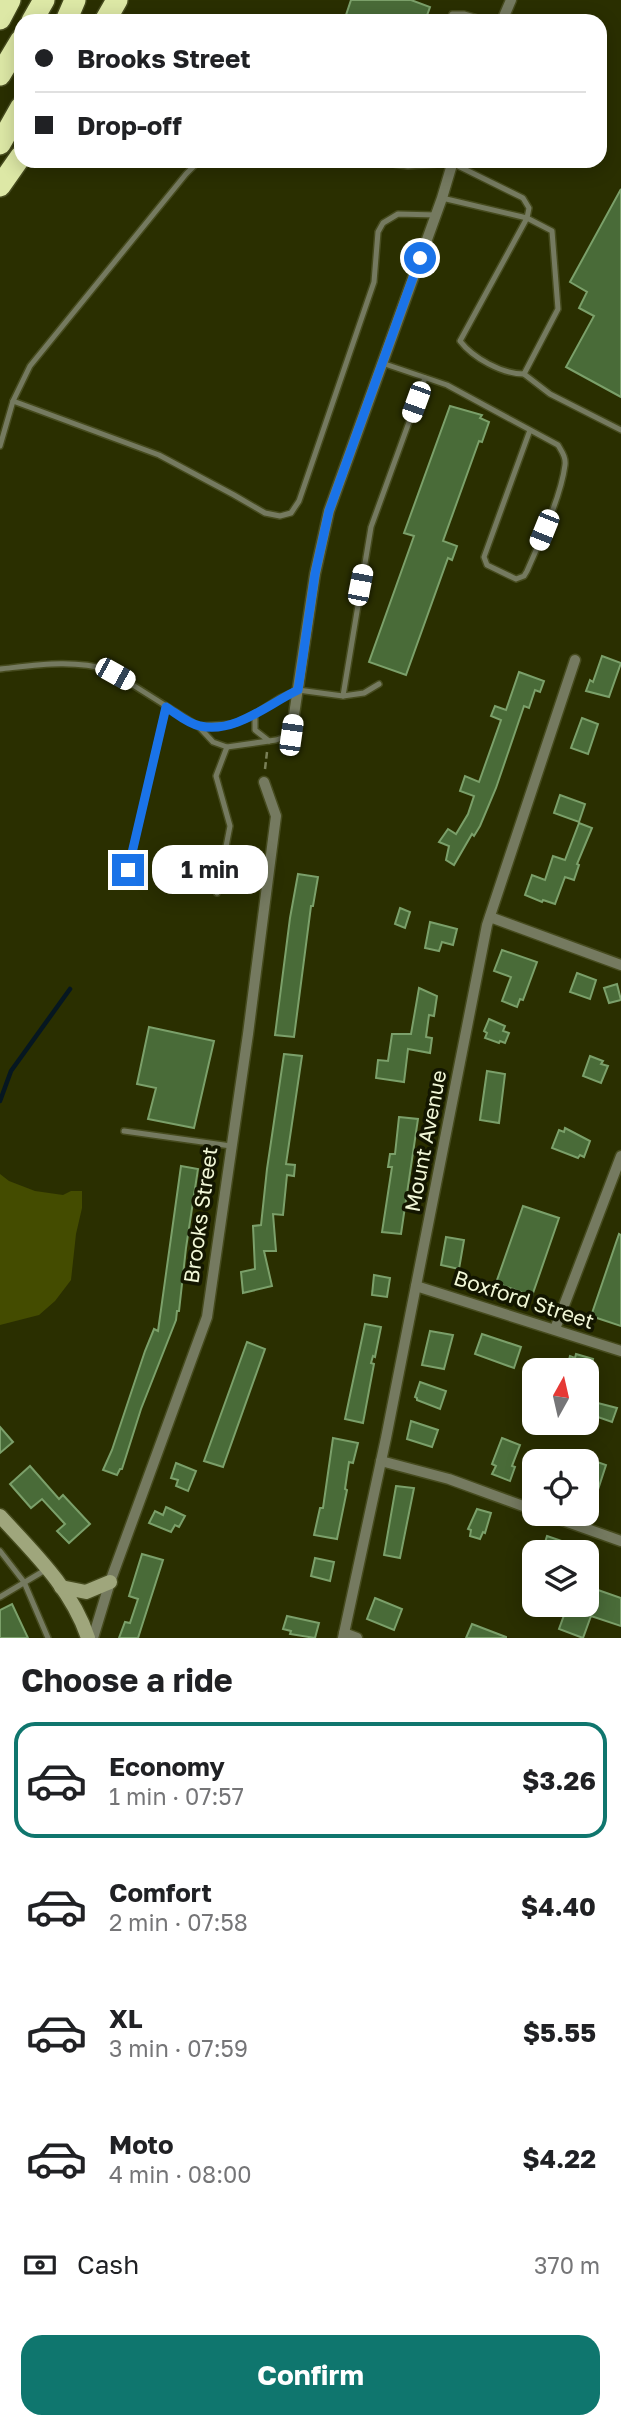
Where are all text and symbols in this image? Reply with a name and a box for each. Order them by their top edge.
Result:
text: Brooks Street [77,43,251,74]
text: Drop-off [77,110,182,141]
route start [404,242,436,274]
car [399,379,434,425]
car [527,507,562,553]
car [346,562,375,608]
car [92,655,139,693]
car [278,713,305,757]
callout: 1 min [152,846,268,894]
route end [112,854,144,886]
text: 1 min [181,855,239,883]
street label: Mount Avenue [399,1068,452,1214]
street label: Brooks Street [178,1145,222,1285]
street label: Boxford Street [451,1264,598,1334]
north arrow [522,1358,598,1435]
map controls [522,1358,599,1617]
button: locate [522,1449,599,1526]
button: layers [522,1540,599,1617]
text: Choose a ride [21,1661,233,1699]
icon: car [25,1749,88,1812]
text: Economy [109,1751,225,1782]
text: $3.26 [522,1765,596,1796]
text: 1 min · 07:57 [109,1782,244,1810]
icon: car [25,1875,88,1938]
text: Comfort [109,1877,212,1908]
text: $4.40 [521,1891,596,1922]
text: 2 min · 07:58 [109,1908,248,1936]
icon: car [25,2001,88,2064]
text: XL [109,2003,143,2034]
text: $5.55 [523,2017,596,2048]
text: 3 min · 07:59 [109,2034,248,2062]
icon: car [25,2127,88,2190]
text: Moto [109,2129,174,2160]
text: $4.22 [522,2143,596,2174]
text: 4 min · 08:00 [109,2160,252,2188]
icon: cash [21,2246,59,2284]
text: Cash [77,2249,139,2280]
text: 370 m [534,2251,600,2279]
button: Confirm [21,2335,600,2415]

